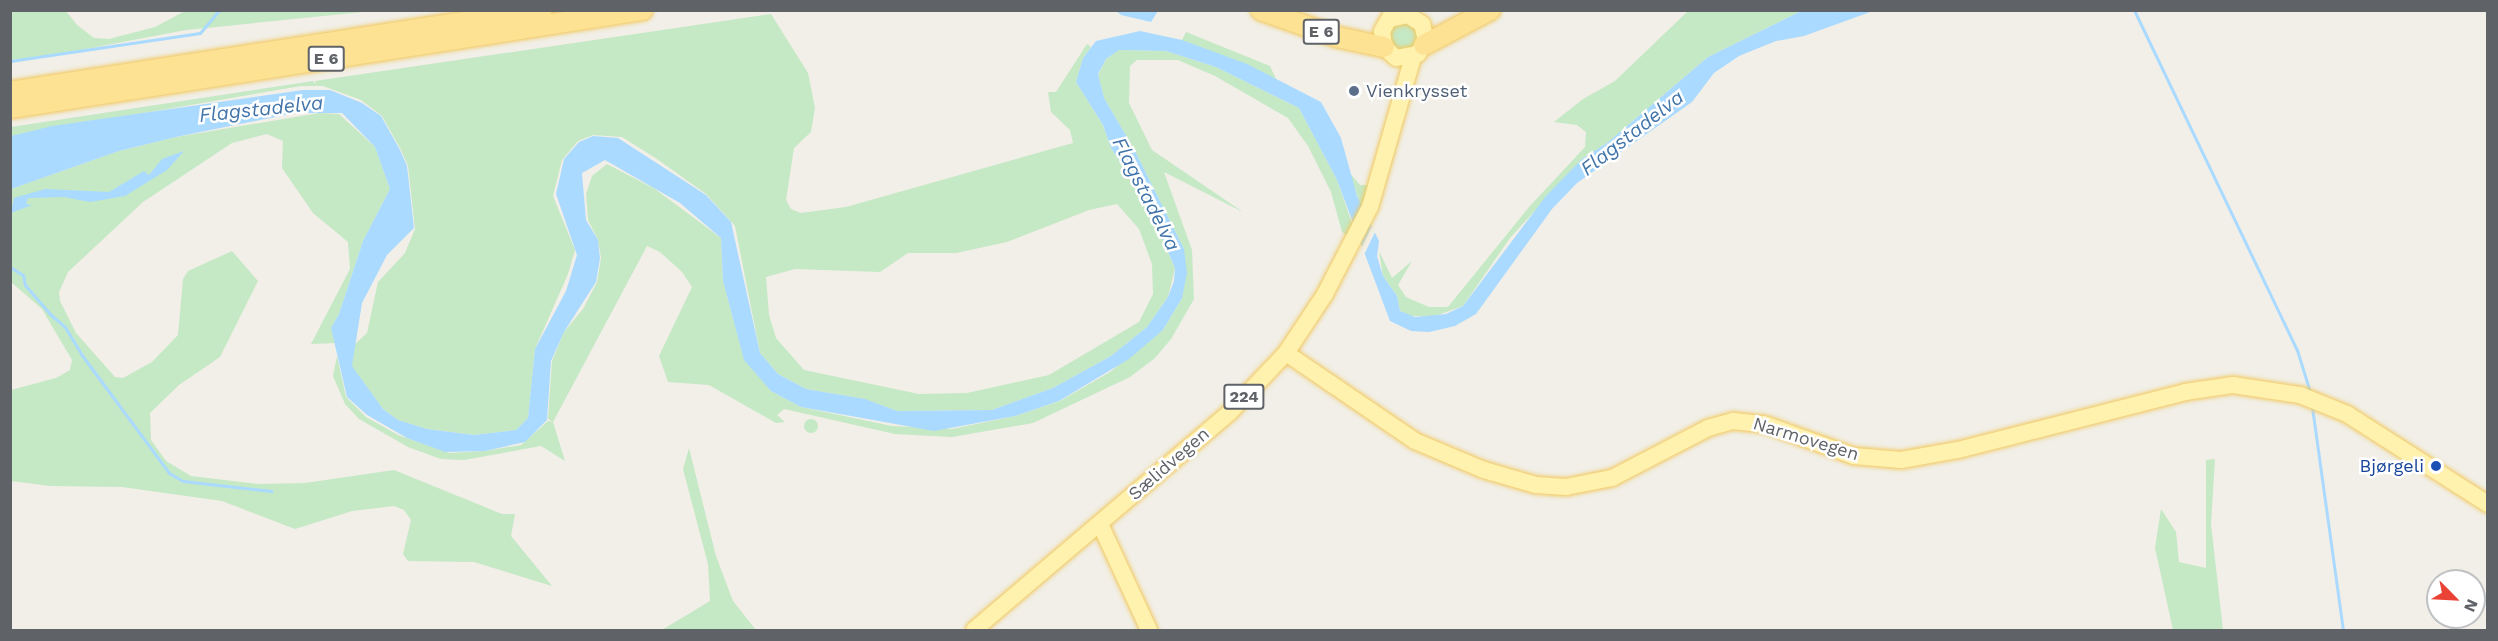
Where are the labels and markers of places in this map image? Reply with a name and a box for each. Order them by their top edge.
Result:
place label: Vienkrysset [1366,80,1467,102]
marker: Vienkrysset [1347,84,1361,98]
place label: Bjørgeli [2360,455,2424,477]
marker: Bjørgeli [2429,459,2443,473]

